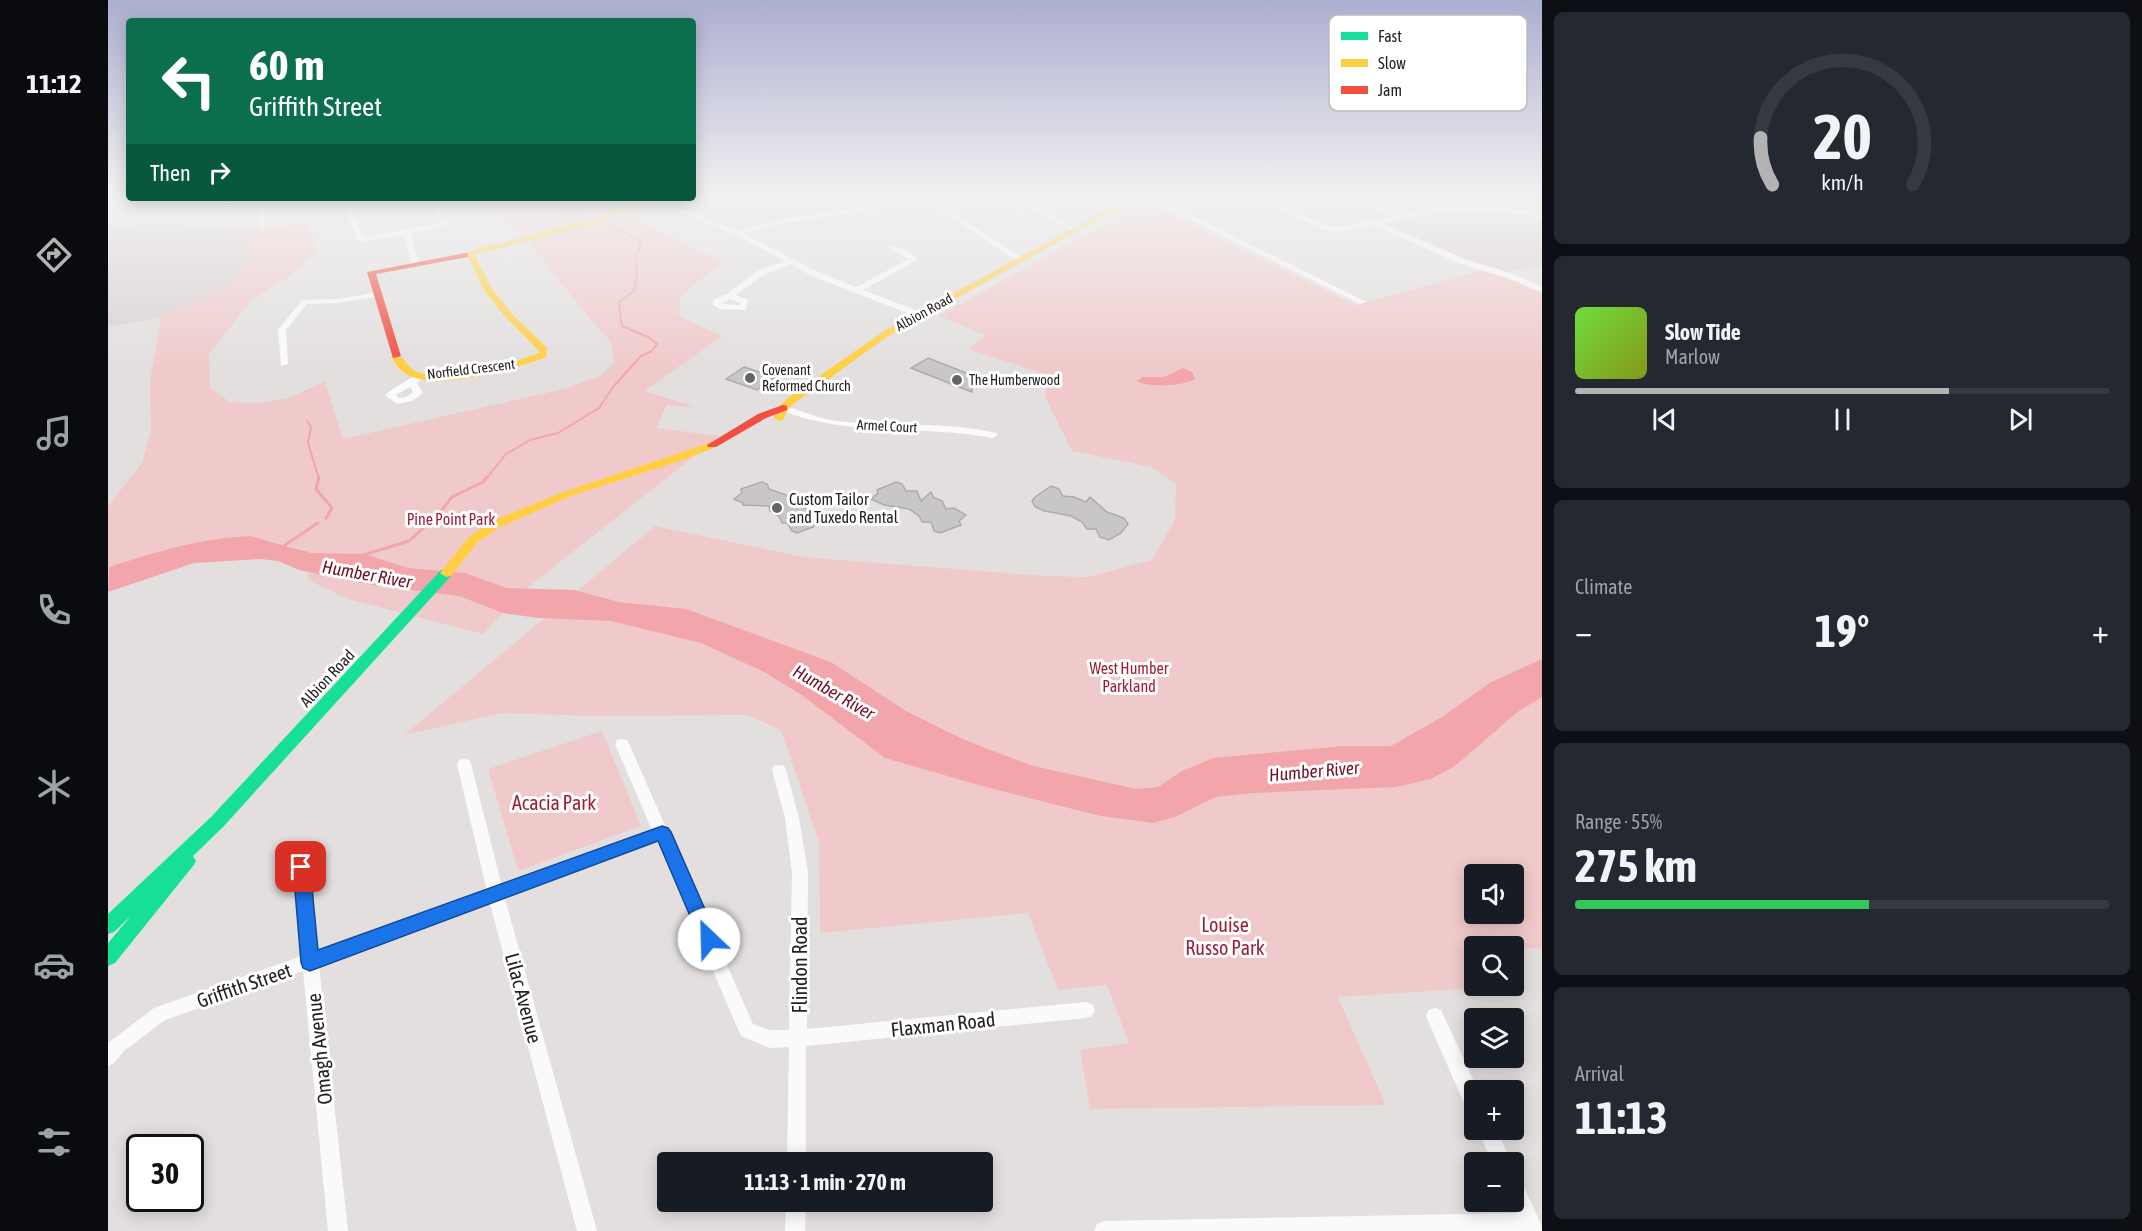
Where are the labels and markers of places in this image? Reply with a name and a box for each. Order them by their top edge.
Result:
place label: Covenant Reformed Church [762,362,851,394]
marker: Covenant Reformed Church [743,371,757,385]
place label: The Humberwood [969,372,1060,388]
marker: The Humberwood [950,373,964,387]
place label: Custom Tailor and Tuxedo Rental [789,490,899,526]
marker: Custom Tailor and Tuxedo Rental [770,501,784,515]
pin [275,841,326,892]

